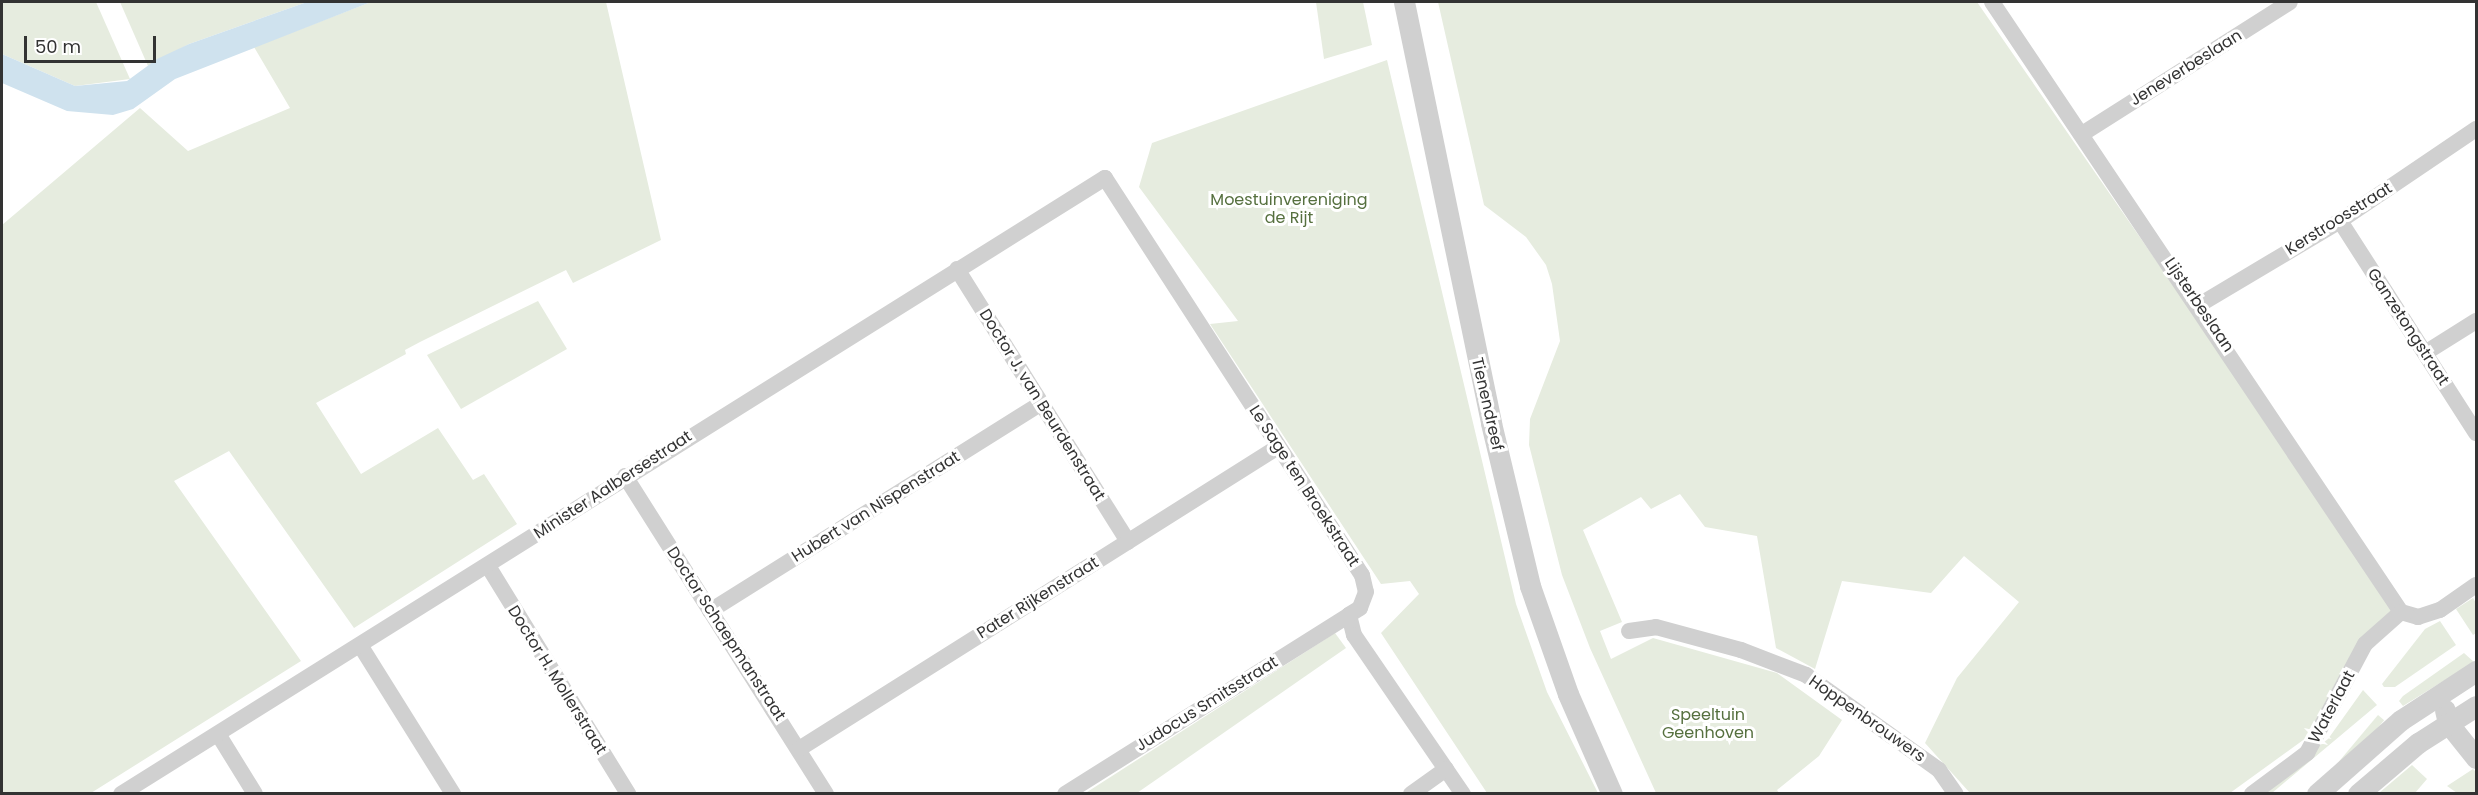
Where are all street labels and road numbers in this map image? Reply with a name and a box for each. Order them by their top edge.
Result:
street label: Jeneverbeslaan [2127,26,2245,110]
street label: Kerstroosstraat [2282,179,2396,259]
street label: Lijsterbeslaan [2160,254,2238,356]
street label: Ganzetongstraat [2363,265,2453,389]
street label: Doctor J. van Beurdenstraat [975,306,1109,504]
street label: Tienendreef [1467,356,1507,452]
street label: Le Sage ten Broekstraat [1245,402,1363,570]
street label: Minister Aalbersestraat [530,427,696,543]
street label: Hubert van Nispenstraat [788,447,964,567]
street label: Doctor Schaepmanstraat [663,543,789,725]
street label: Pater Rijkenstraat [974,553,1102,643]
street label: Doctor H. Mollerstraat [503,602,611,758]
street label: Judocus Smitsstraat [1132,652,1282,756]
street label: Waterlaat [2305,667,2359,747]
street label: Hoppenbrouwers [1805,672,1929,766]

